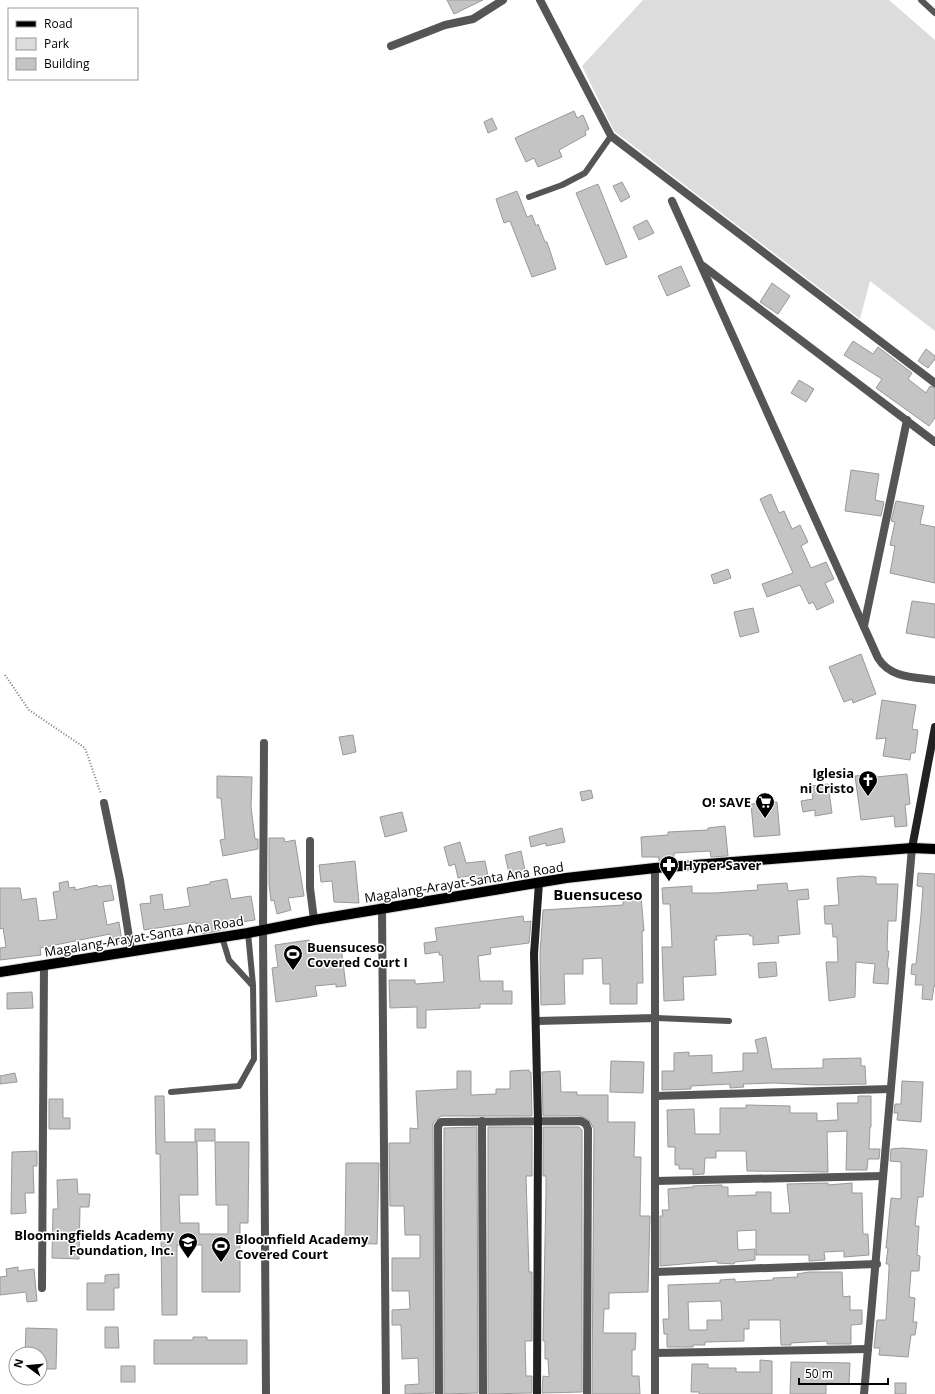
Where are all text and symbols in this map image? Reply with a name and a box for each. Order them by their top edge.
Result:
legend [8,8,138,80]
text: Road [44,15,73,32]
text: Park [44,35,70,52]
text: Building [44,55,90,72]
place label: Iglesia ni Cristo [800,764,854,797]
church icon: Iglesia ni Cristo [857,769,879,797]
supermarket icon: O! SAVE [754,791,776,819]
place label: O! SAVE [702,793,751,811]
pharmacy icon: Hyper Saver [658,854,680,882]
place label: Hyper Saver [683,856,762,874]
street label: Magalang-Arayat-Santa Ana Road [363,857,565,907]
district label: Buensuceso [553,884,643,904]
street label: Magalang-Arayat-Santa Ana Road [43,911,245,961]
place label: Buensuceso Covered Court I [307,938,408,971]
sports icon: Buensuceso Covered Court I [282,943,304,971]
place label: Bloomingfields Academy Foundation, Inc. [14,1226,175,1259]
place label: Bloomfield Academy Covered Court [235,1230,369,1263]
school or university icon: Bloomingfields Academy Foundation, Inc. [177,1231,199,1259]
sports icon: Bloomfield Academy Covered Court [210,1235,232,1263]
north arrow [8,1346,48,1386]
text: N [9,1357,26,1369]
scale bar [799,1360,888,1386]
text: 50 m [805,1365,833,1382]

